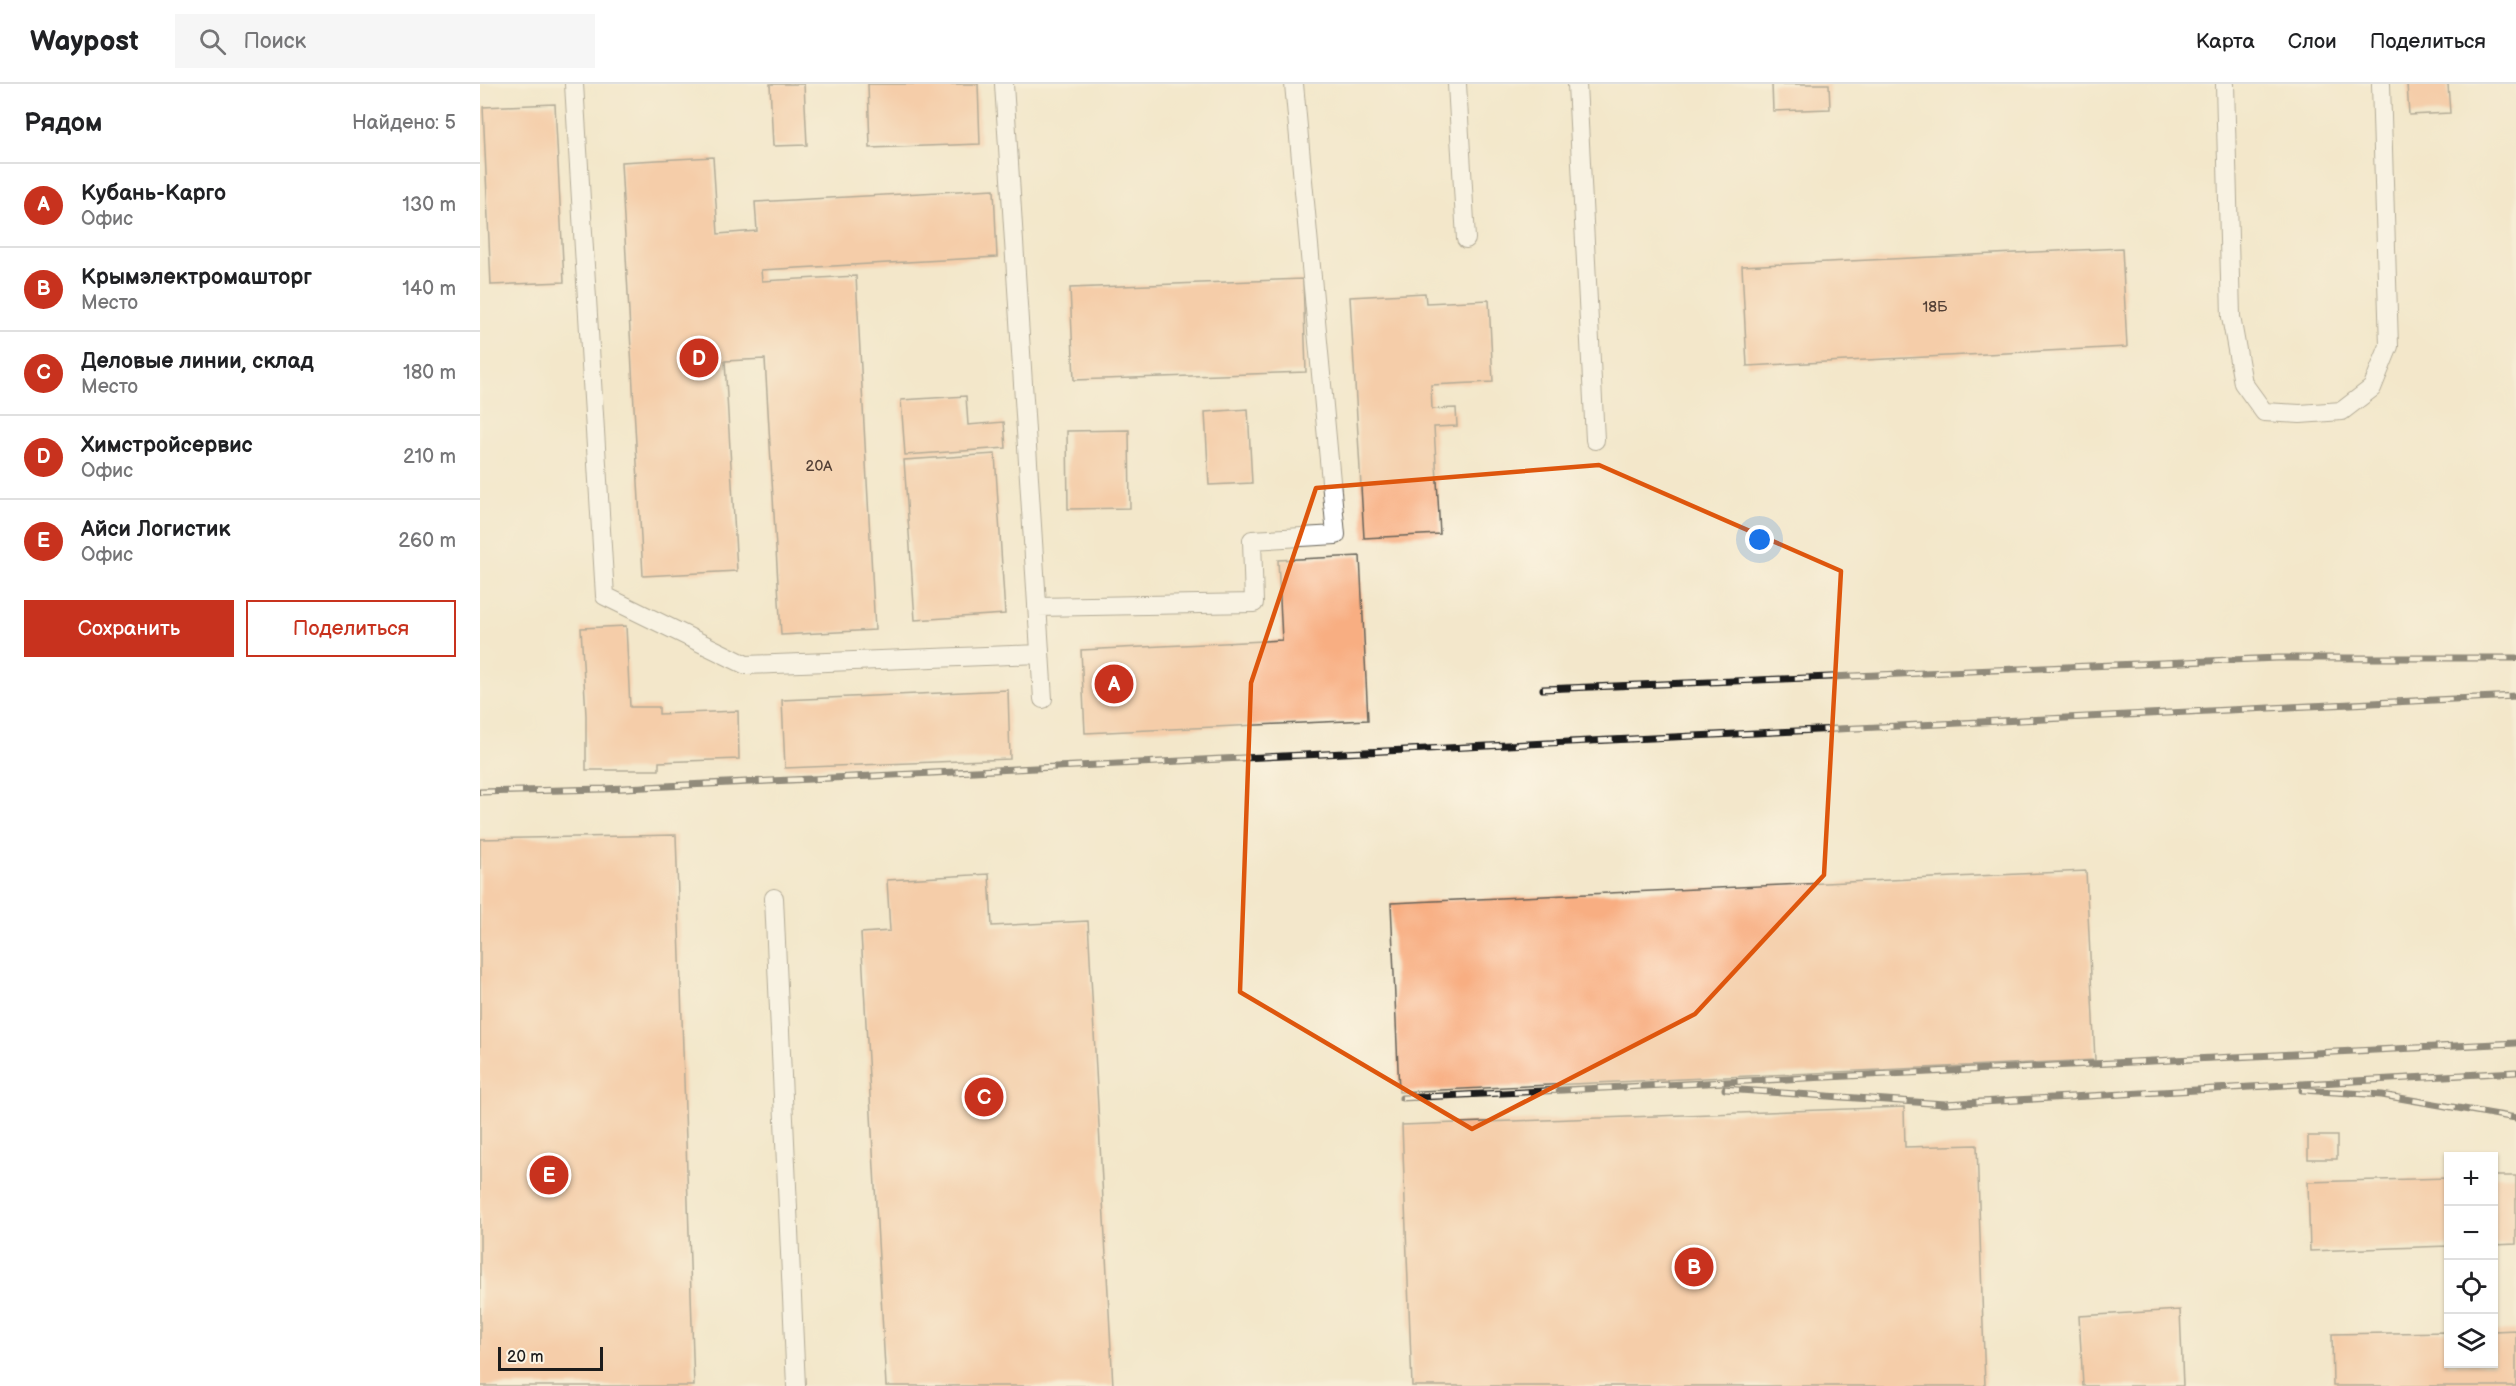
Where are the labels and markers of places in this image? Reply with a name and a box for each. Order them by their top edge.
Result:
pin: D [680,336,718,380]
pin: A [1094,662,1134,706]
pin: C [964,1074,1004,1120]
pin: E [530,1152,568,1198]
pin: B [1674,1244,1714,1290]

